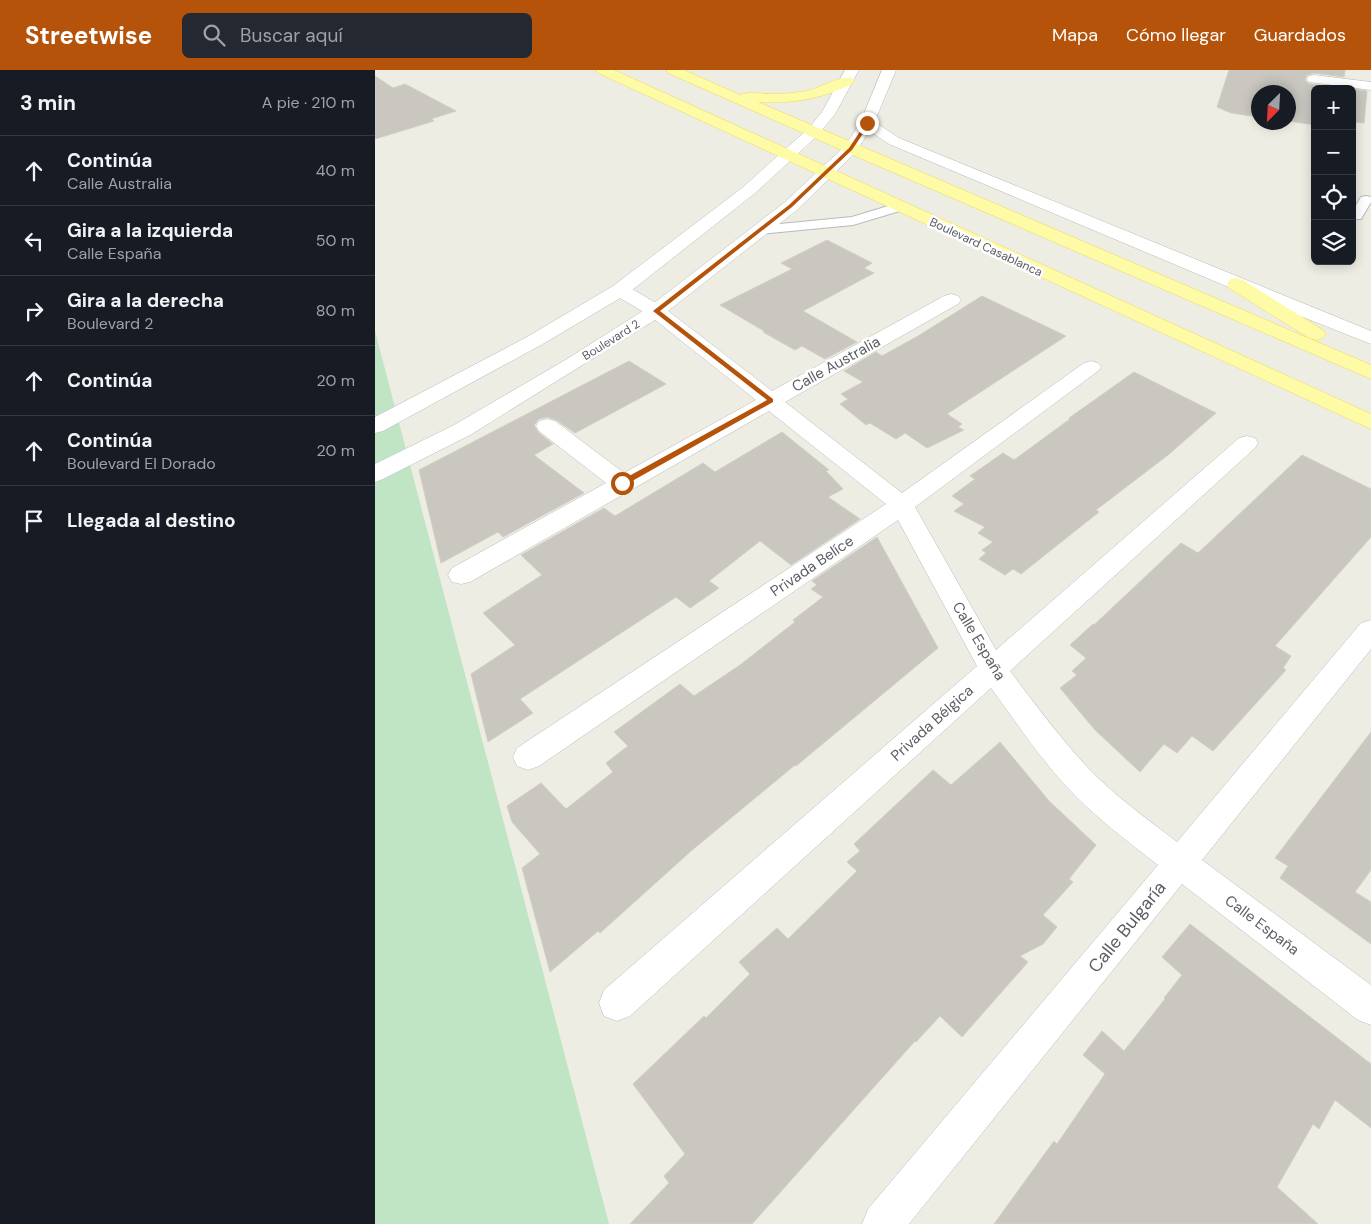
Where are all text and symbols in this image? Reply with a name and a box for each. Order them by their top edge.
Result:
search box [182,13,532,58]
text: Streetwise [25,20,152,51]
icon: search [200,21,228,49]
text: Buscar aquí [240,23,343,48]
text: Mapa [1052,23,1098,47]
text: Cómo llegar [1126,23,1226,47]
text: Guardados [1254,23,1346,47]
north arrow [1251,85,1296,130]
map controls [1311,85,1356,265]
button: + [1311,85,1356,130]
text: 3 min [20,89,76,117]
text: A pie · 210 m [262,92,355,113]
route end [856,112,879,135]
button: − [1311,130,1356,175]
text: Continúa [67,148,152,173]
icon: ahead [20,157,48,185]
text: 40 m [316,160,355,181]
text: Calle Australia [67,173,172,194]
button: locate [1311,175,1356,220]
street label: Boulevard Casablanca [927,214,1045,280]
text: Gira a la izquierda [67,218,233,243]
button: layers [1311,220,1356,265]
icon: left [20,227,48,255]
text: 50 m [316,230,355,251]
text: Calle España [67,243,161,264]
text: Gira a la derecha [67,288,224,313]
icon: right [20,297,48,325]
text: 80 m [316,300,355,321]
text: Boulevard 2 [67,313,154,334]
street label: Boulevard 2 [579,316,643,364]
street label: Calle Australia [788,331,884,397]
icon: ahead [20,367,48,395]
text: Continúa [67,368,152,393]
text: 20 m [316,370,355,391]
text: Continúa [67,428,152,453]
icon: ahead [20,437,48,465]
text: 20 m [316,440,355,461]
text: Boulevard El Dorado [67,453,216,474]
route start [611,472,634,495]
icon: arrive [20,507,48,535]
text: Llegada al destino [67,508,236,533]
street label: Privada Belíce [766,531,858,601]
street label: Calle España [948,598,1010,684]
street label: Privada Bélgica [886,681,978,765]
street label: Calle Bulgaría [1083,876,1171,978]
street label: Calle España [1221,890,1303,960]

